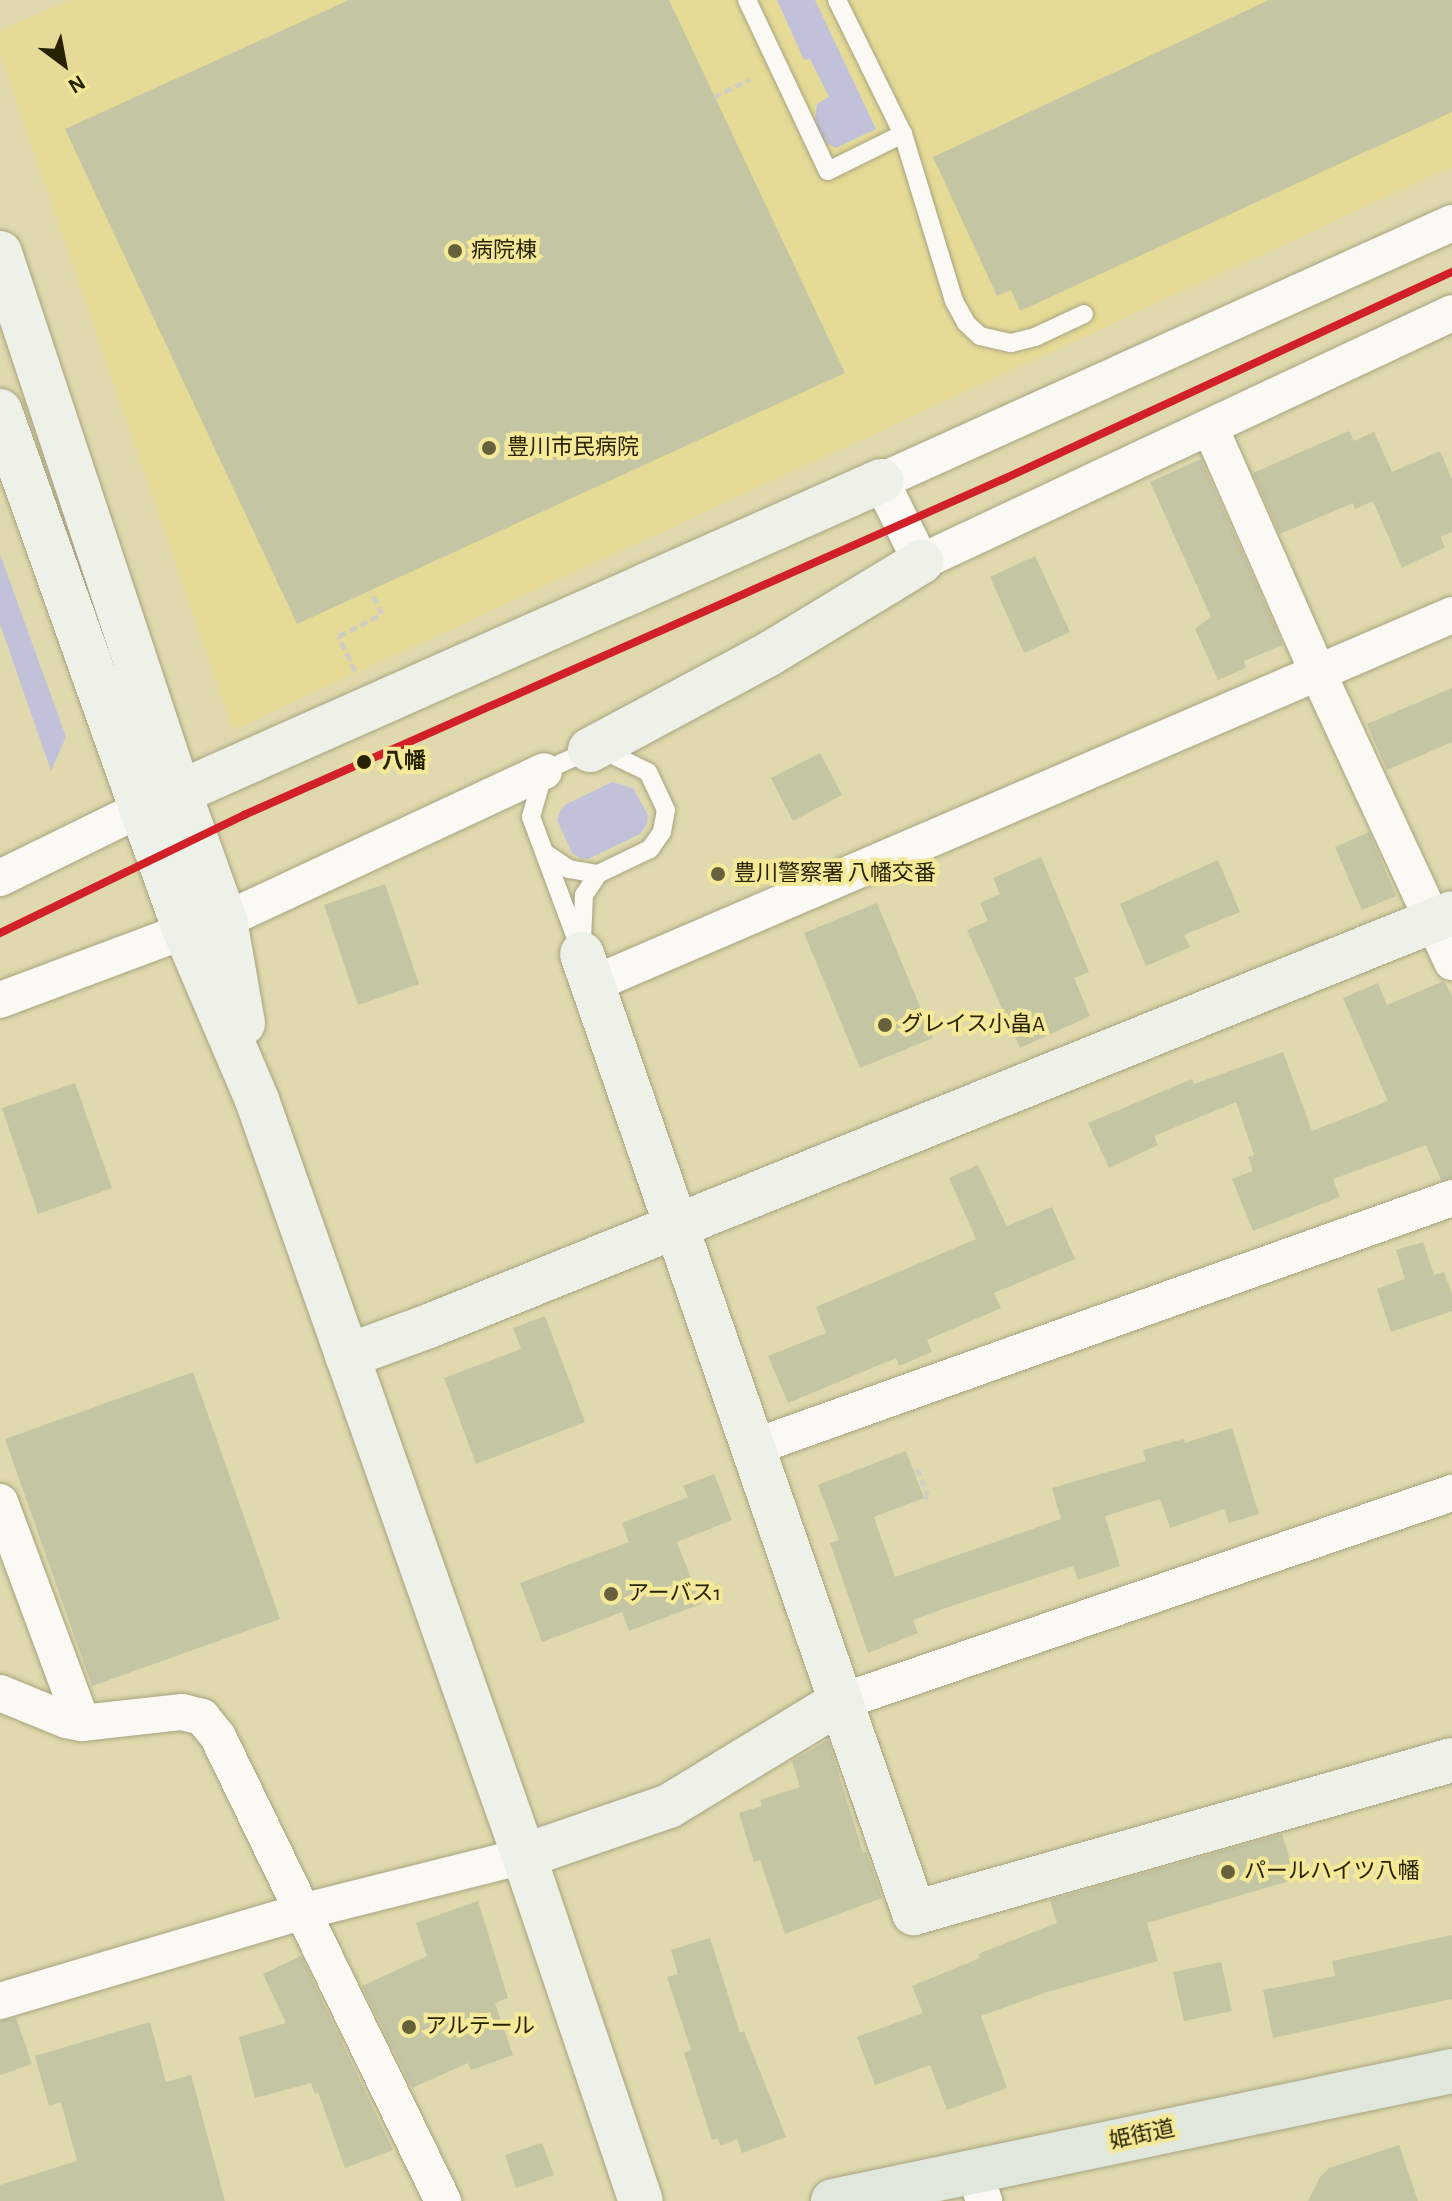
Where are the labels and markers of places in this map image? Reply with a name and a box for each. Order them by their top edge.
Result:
place label: 病院棟 [471,238,537,264]
marker: 病院棟 [446,242,464,260]
place label: 豊川市民病院 [507,435,639,461]
marker: 豊川市民病院 [478,437,500,459]
place label: 八幡 [382,749,426,775]
marker: 八幡 [353,751,375,773]
place label: 豊川警察署 八幡交番 [734,861,936,887]
marker: 豊川警察署 八幡交番 [709,865,727,883]
place label: グレイス小畠A [901,1012,1046,1038]
marker: グレイス小畠A [876,1016,894,1034]
place label: アーバス1 [627,1581,721,1607]
marker: アーバス1 [602,1585,620,1603]
place label: パールハイツ八幡 [1244,1859,1420,1885]
marker: パールハイツ八幡 [1219,1863,1237,1881]
place label: アルテール [425,2014,535,2040]
marker: アルテール [400,2018,418,2036]

